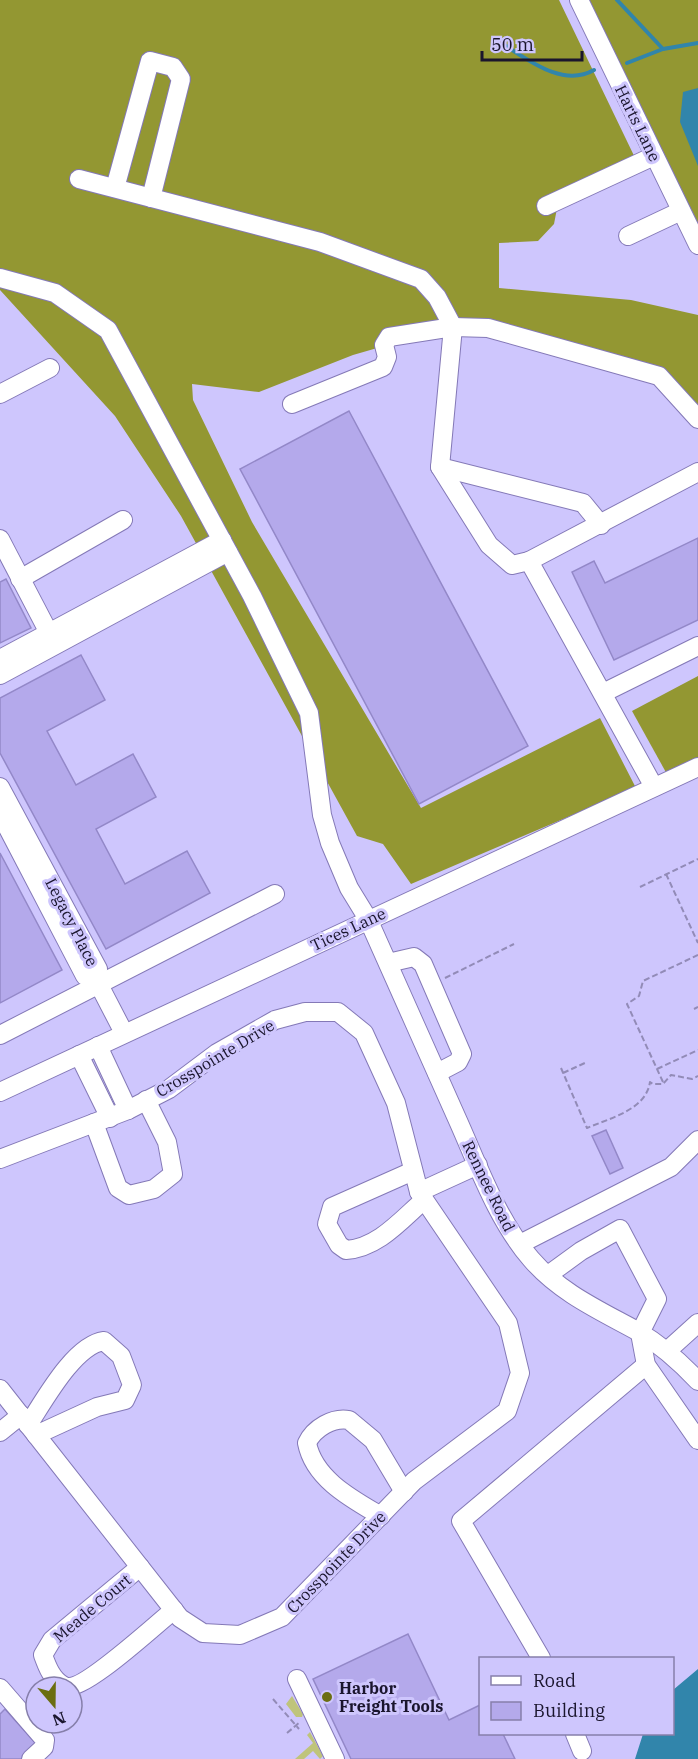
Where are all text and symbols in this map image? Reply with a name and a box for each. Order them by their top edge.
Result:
scale bar [482,24,582,62]
text: 50 m [491,33,534,56]
street label: Harts Lane [611,81,665,165]
street label: Legacy Place [41,875,103,969]
street label: Tices Lane [307,903,389,955]
street label: Crosspointe Drive [152,1015,278,1101]
street label: Rennee Road [458,1137,520,1235]
street label: Crosspointe Drive [282,1507,390,1617]
street label: Meade Court [49,1569,135,1646]
legend [479,1657,674,1735]
text: Road [533,1669,576,1692]
north arrow [24,1675,84,1735]
place label: Harbor Freight Tools [339,1678,443,1716]
marker: Harbor Freight Tools [320,1690,334,1704]
text: Building [533,1699,605,1722]
text: N [50,1708,68,1731]

